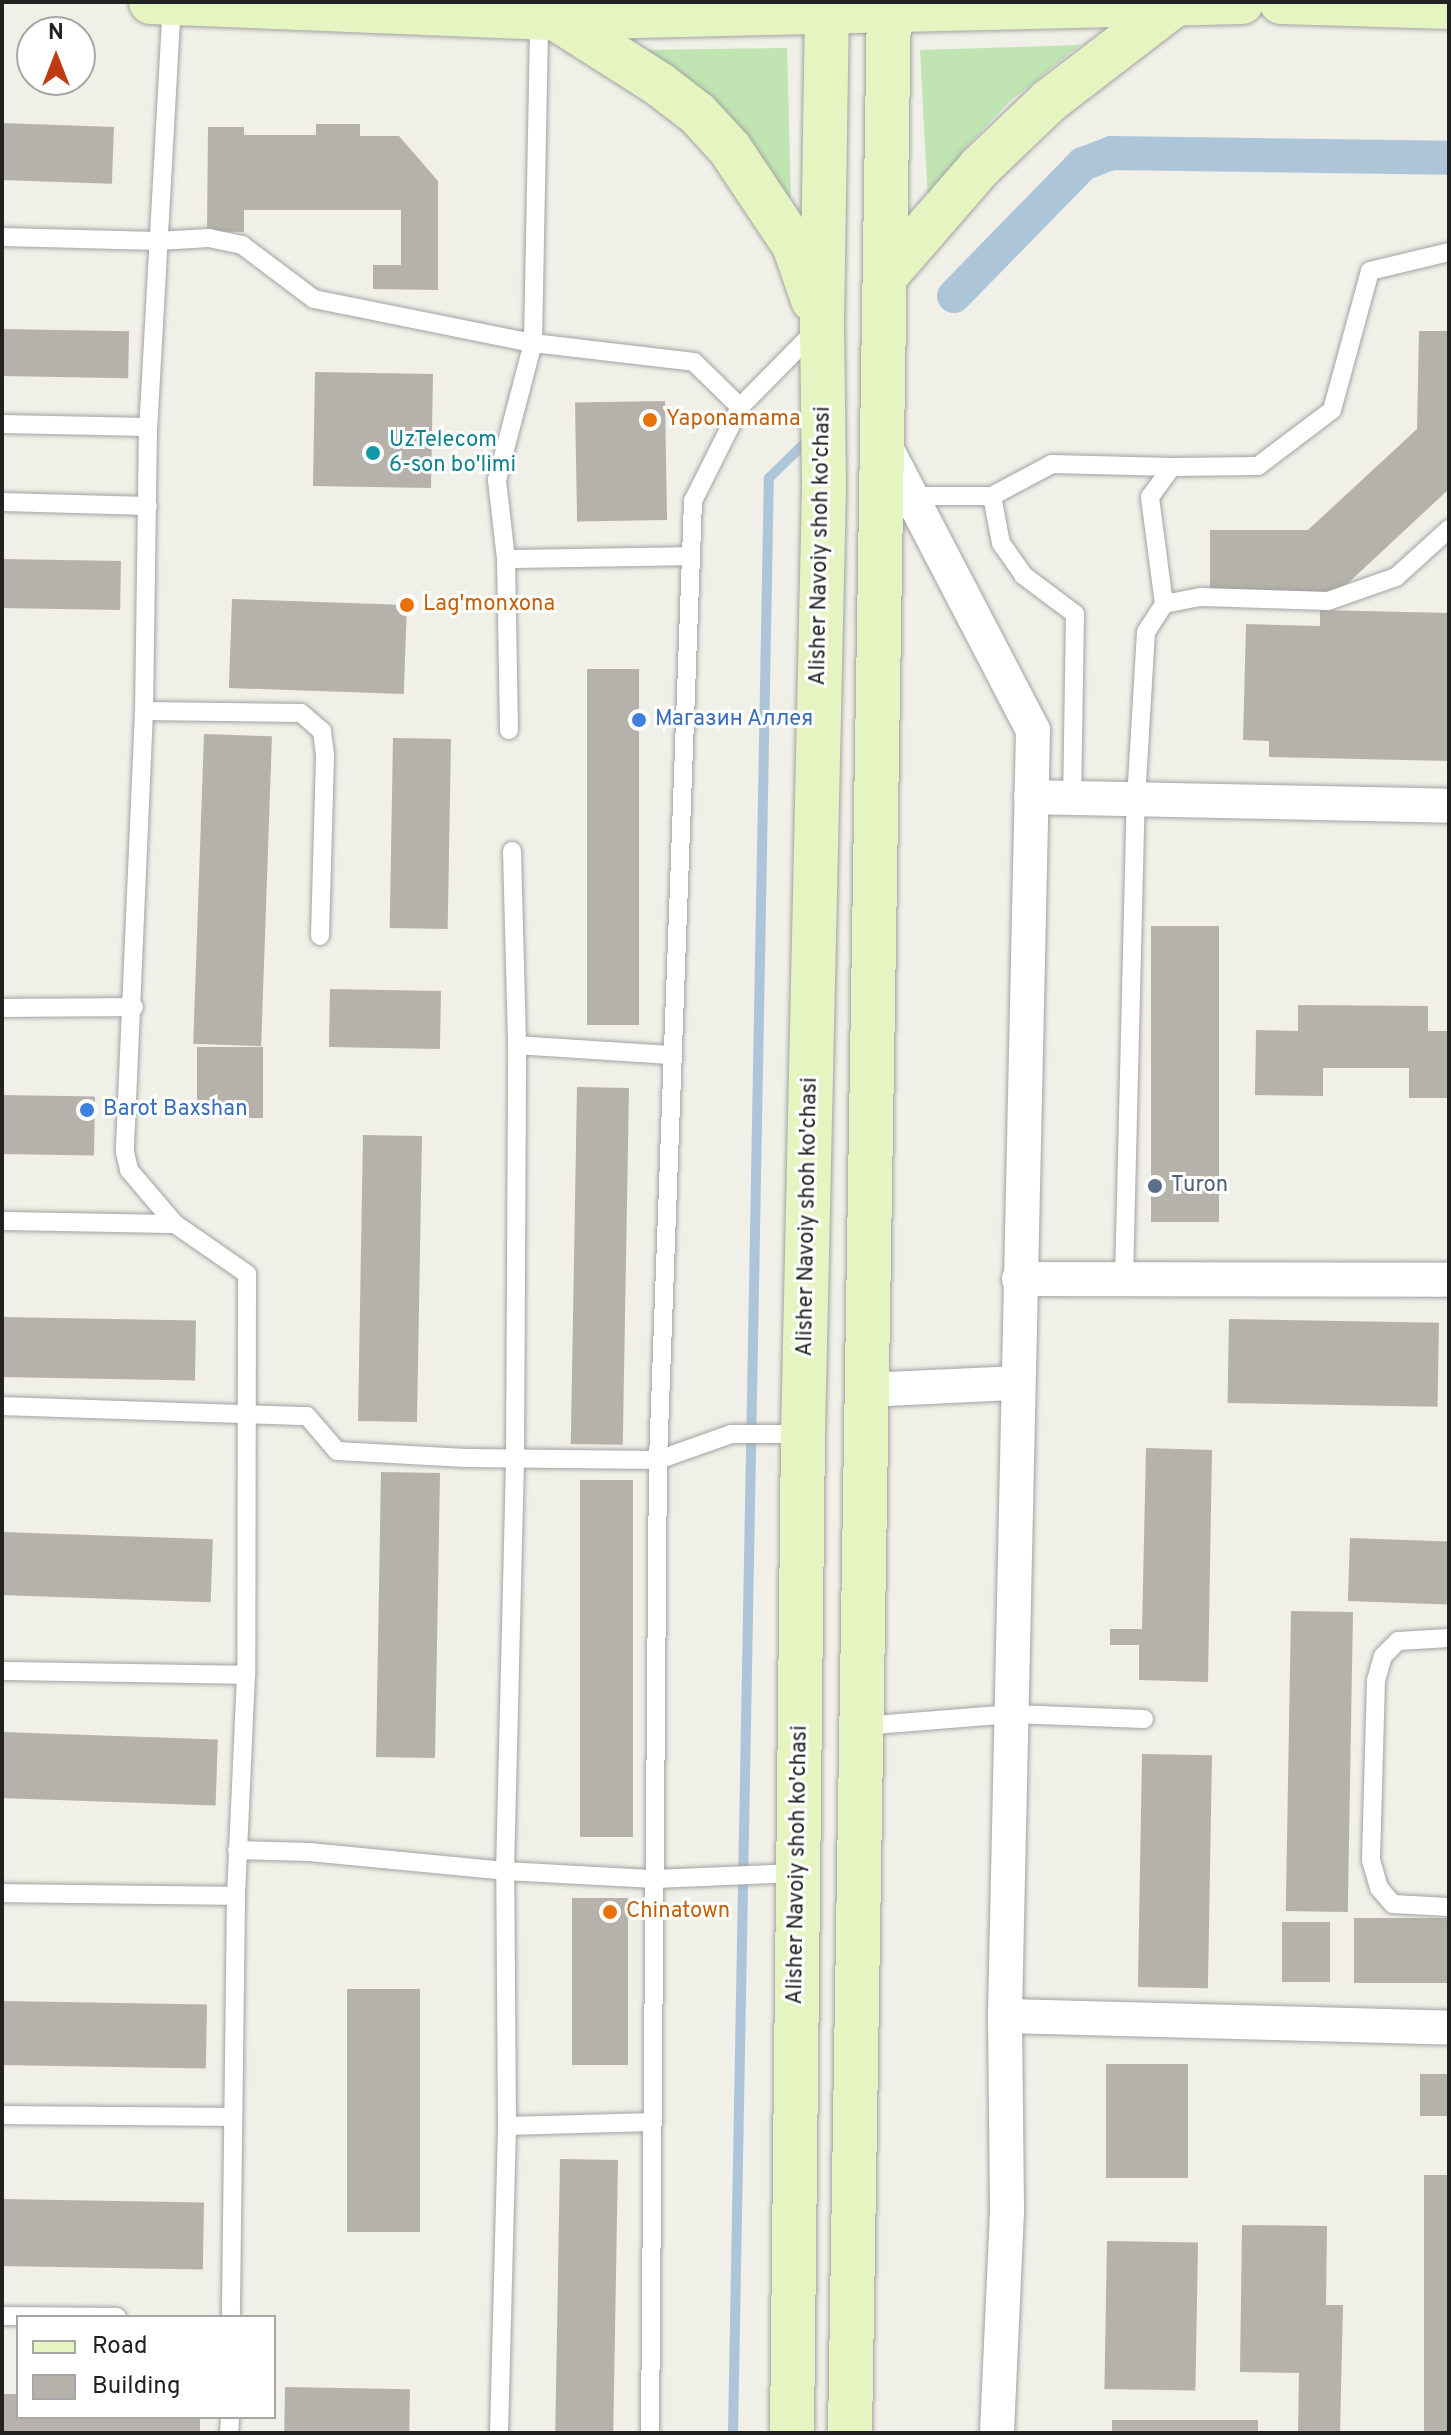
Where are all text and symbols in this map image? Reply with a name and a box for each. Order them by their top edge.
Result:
north arrow [16,16,96,96]
text: N [48,20,64,47]
street label: Alisher Navoiy shoh ko'chasi [805,406,837,686]
place label: Yaponamama [666,407,801,433]
marker: Yaponamama [641,411,659,429]
place label: UzTelecom 6-son bo'limi [389,427,516,478]
marker: UzTelecom 6-son bo'limi [364,444,382,462]
place label: Lag'monxona [423,592,555,618]
marker: Lag'monxona [398,596,416,614]
place label: Магазин Аллея [655,707,814,733]
marker: Магазин Аллея [630,711,648,729]
street label: Alisher Navoiy shoh ko'chasi [792,1077,824,1357]
place label: Barot Baxshan [103,1097,248,1123]
marker: Barot Baxshan [78,1101,96,1119]
place label: Turon [1171,1173,1228,1199]
marker: Turon [1146,1177,1164,1195]
street label: Alisher Navoiy shoh ko'chasi [782,1725,814,2005]
place label: Chinatown [626,1899,730,1925]
marker: Chinatown [601,1903,619,1921]
legend [16,2315,276,2419]
text: Road [92,2332,148,2362]
text: Building [92,2372,181,2402]

